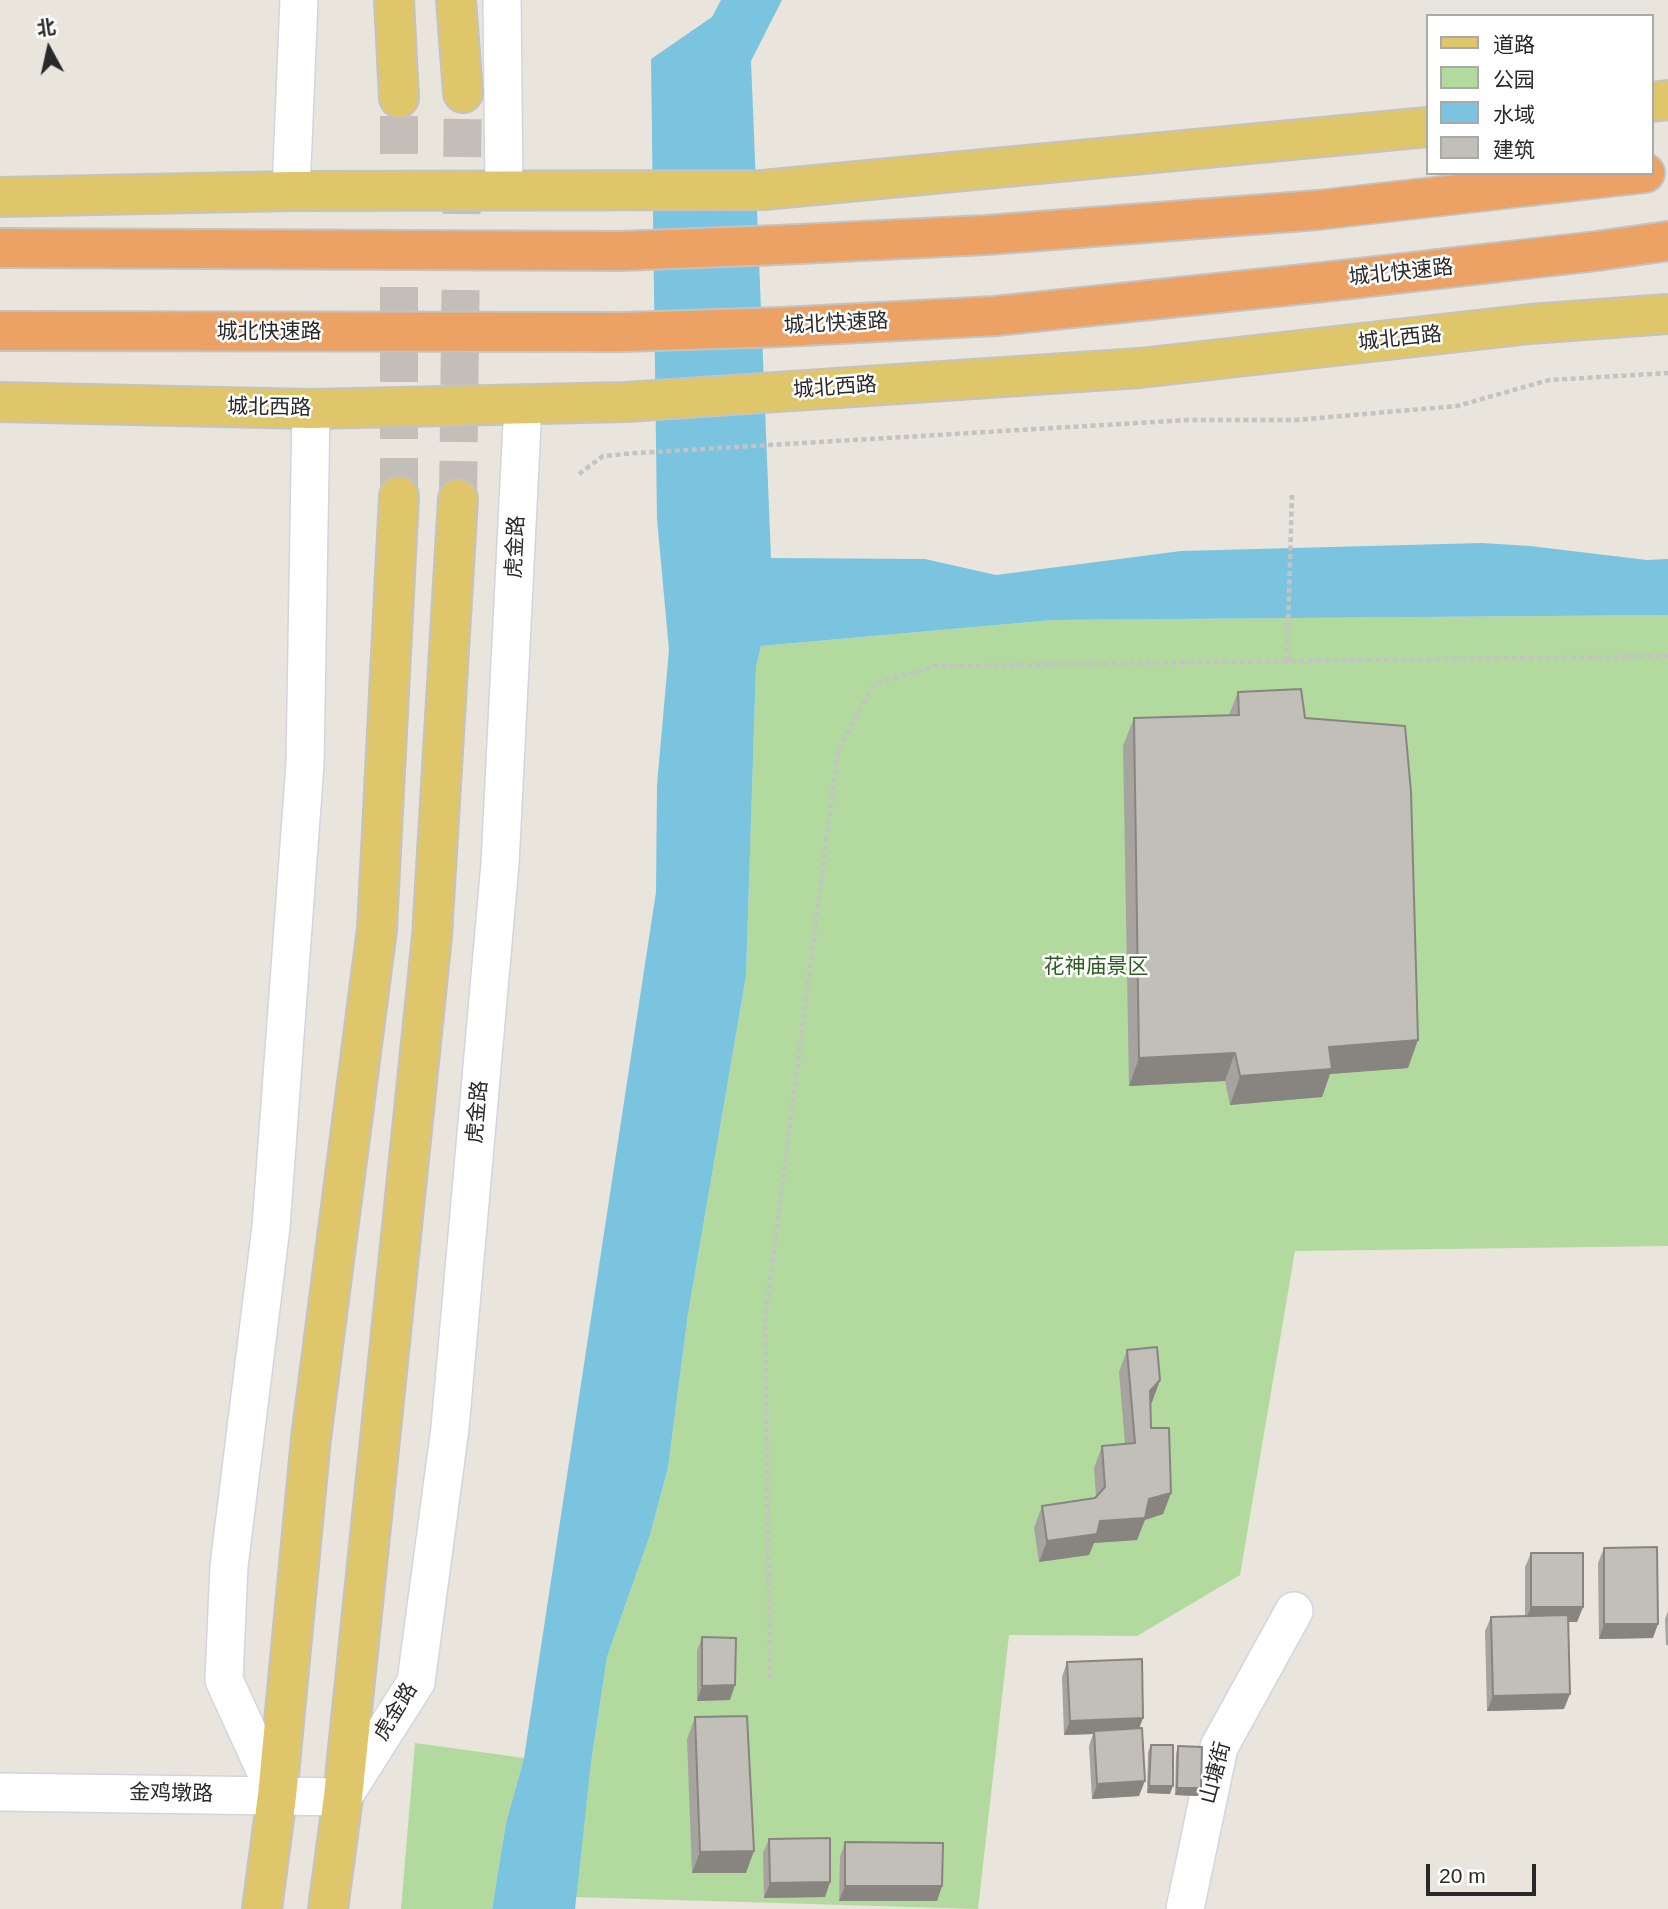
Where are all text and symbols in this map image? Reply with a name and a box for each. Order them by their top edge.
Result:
north arrow [14,14,84,84]
legend [1426,14,1654,175]
text: 北 [35,16,57,39]
text: 道路 [1493,33,1535,56]
text: 公园 [1493,68,1535,91]
text: 水域 [1493,103,1535,126]
text: 建筑 [1493,138,1535,161]
street label: 城北快速路 [1347,255,1455,291]
street label: 城北快速路 [783,309,889,339]
street label: 城北快速路 [217,319,321,345]
street label: 城北西路 [1357,322,1443,356]
street label: 城北西路 [792,373,878,403]
street label: 城北西路 [227,395,311,421]
street label: 虎金路 [502,515,530,579]
park label: 花神庙景区 [1044,954,1148,980]
street label: 虎金路 [463,1080,493,1144]
street label: 虎金路 [369,1679,423,1745]
street label: 山塘街 [1196,1739,1236,1807]
street label: 金鸡墩路 [129,1781,213,1807]
scale bar [1430,1850,1540,1894]
text: 20 m [1439,1864,1486,1887]

